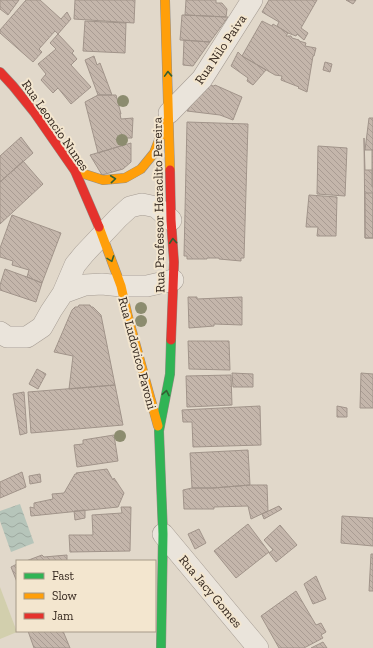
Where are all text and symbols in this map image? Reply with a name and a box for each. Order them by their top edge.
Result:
street label: Rua Nilo Paiva [192,11,250,87]
one-way arrow [164,71,172,77]
street label: Rua Leoncio Nunes [19,77,93,174]
street label: Rua Professor Heraclito Pereira [149,116,168,293]
one-way arrow [110,175,116,184]
one-way arrow [168,238,177,244]
one-way arrow [106,255,114,262]
street label: Rua Ludovico Pavoni [115,295,160,411]
one-way arrow [162,390,170,396]
street label: Rua Jacy Gomes [176,552,246,631]
legend [16,560,156,632]
text: Fast [52,569,75,583]
text: Slow [52,589,78,603]
text: Jam [52,609,74,623]

